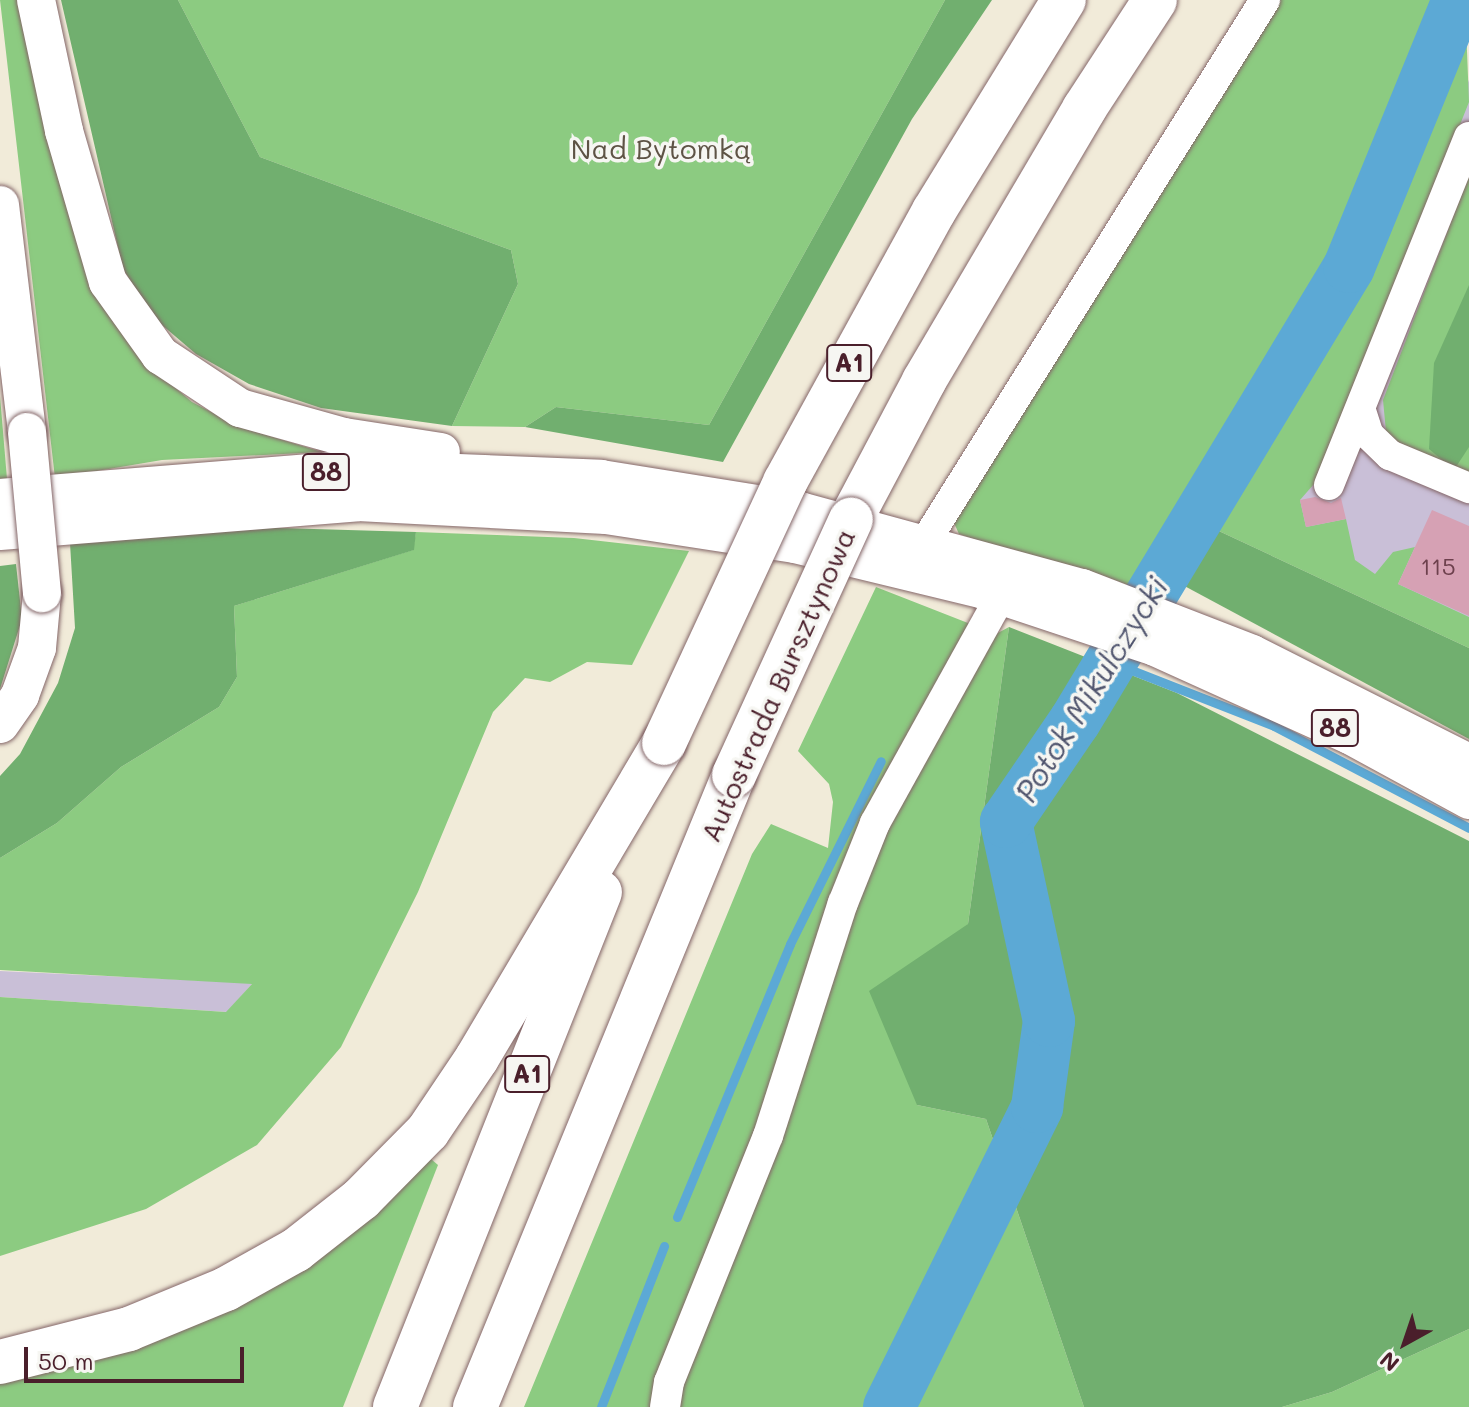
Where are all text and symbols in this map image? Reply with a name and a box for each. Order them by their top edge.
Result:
park label: Nad Bytomką [571,131,751,165]
road number: A1 [825,341,873,385]
road number: 88 [300,450,352,494]
street label: Autostrada Bursztynowa [693,523,861,847]
house number: 115 [1420,552,1456,580]
water label: Potok Mikulczycki [1007,570,1175,808]
road number: 88 [1309,706,1361,750]
road number: A1 [503,1052,551,1096]
north arrow [1365,1303,1445,1383]
scale bar [28,1331,248,1381]
text: 50 m [38,1345,94,1376]
text: N [1374,1345,1405,1378]

